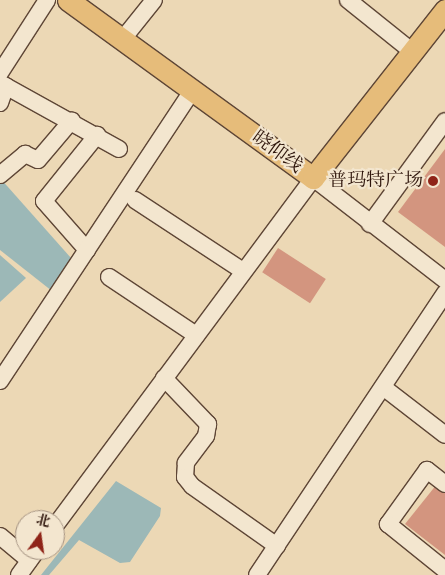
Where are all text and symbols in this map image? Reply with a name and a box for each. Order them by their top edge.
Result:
street label: 晓仰线 [247,126,307,178]
place label: 普玛特广场 [328,170,423,192]
marker: 普玛特广场 [427,175,439,187]
north arrow [15,510,65,560]
text: 北 [34,510,53,532]

